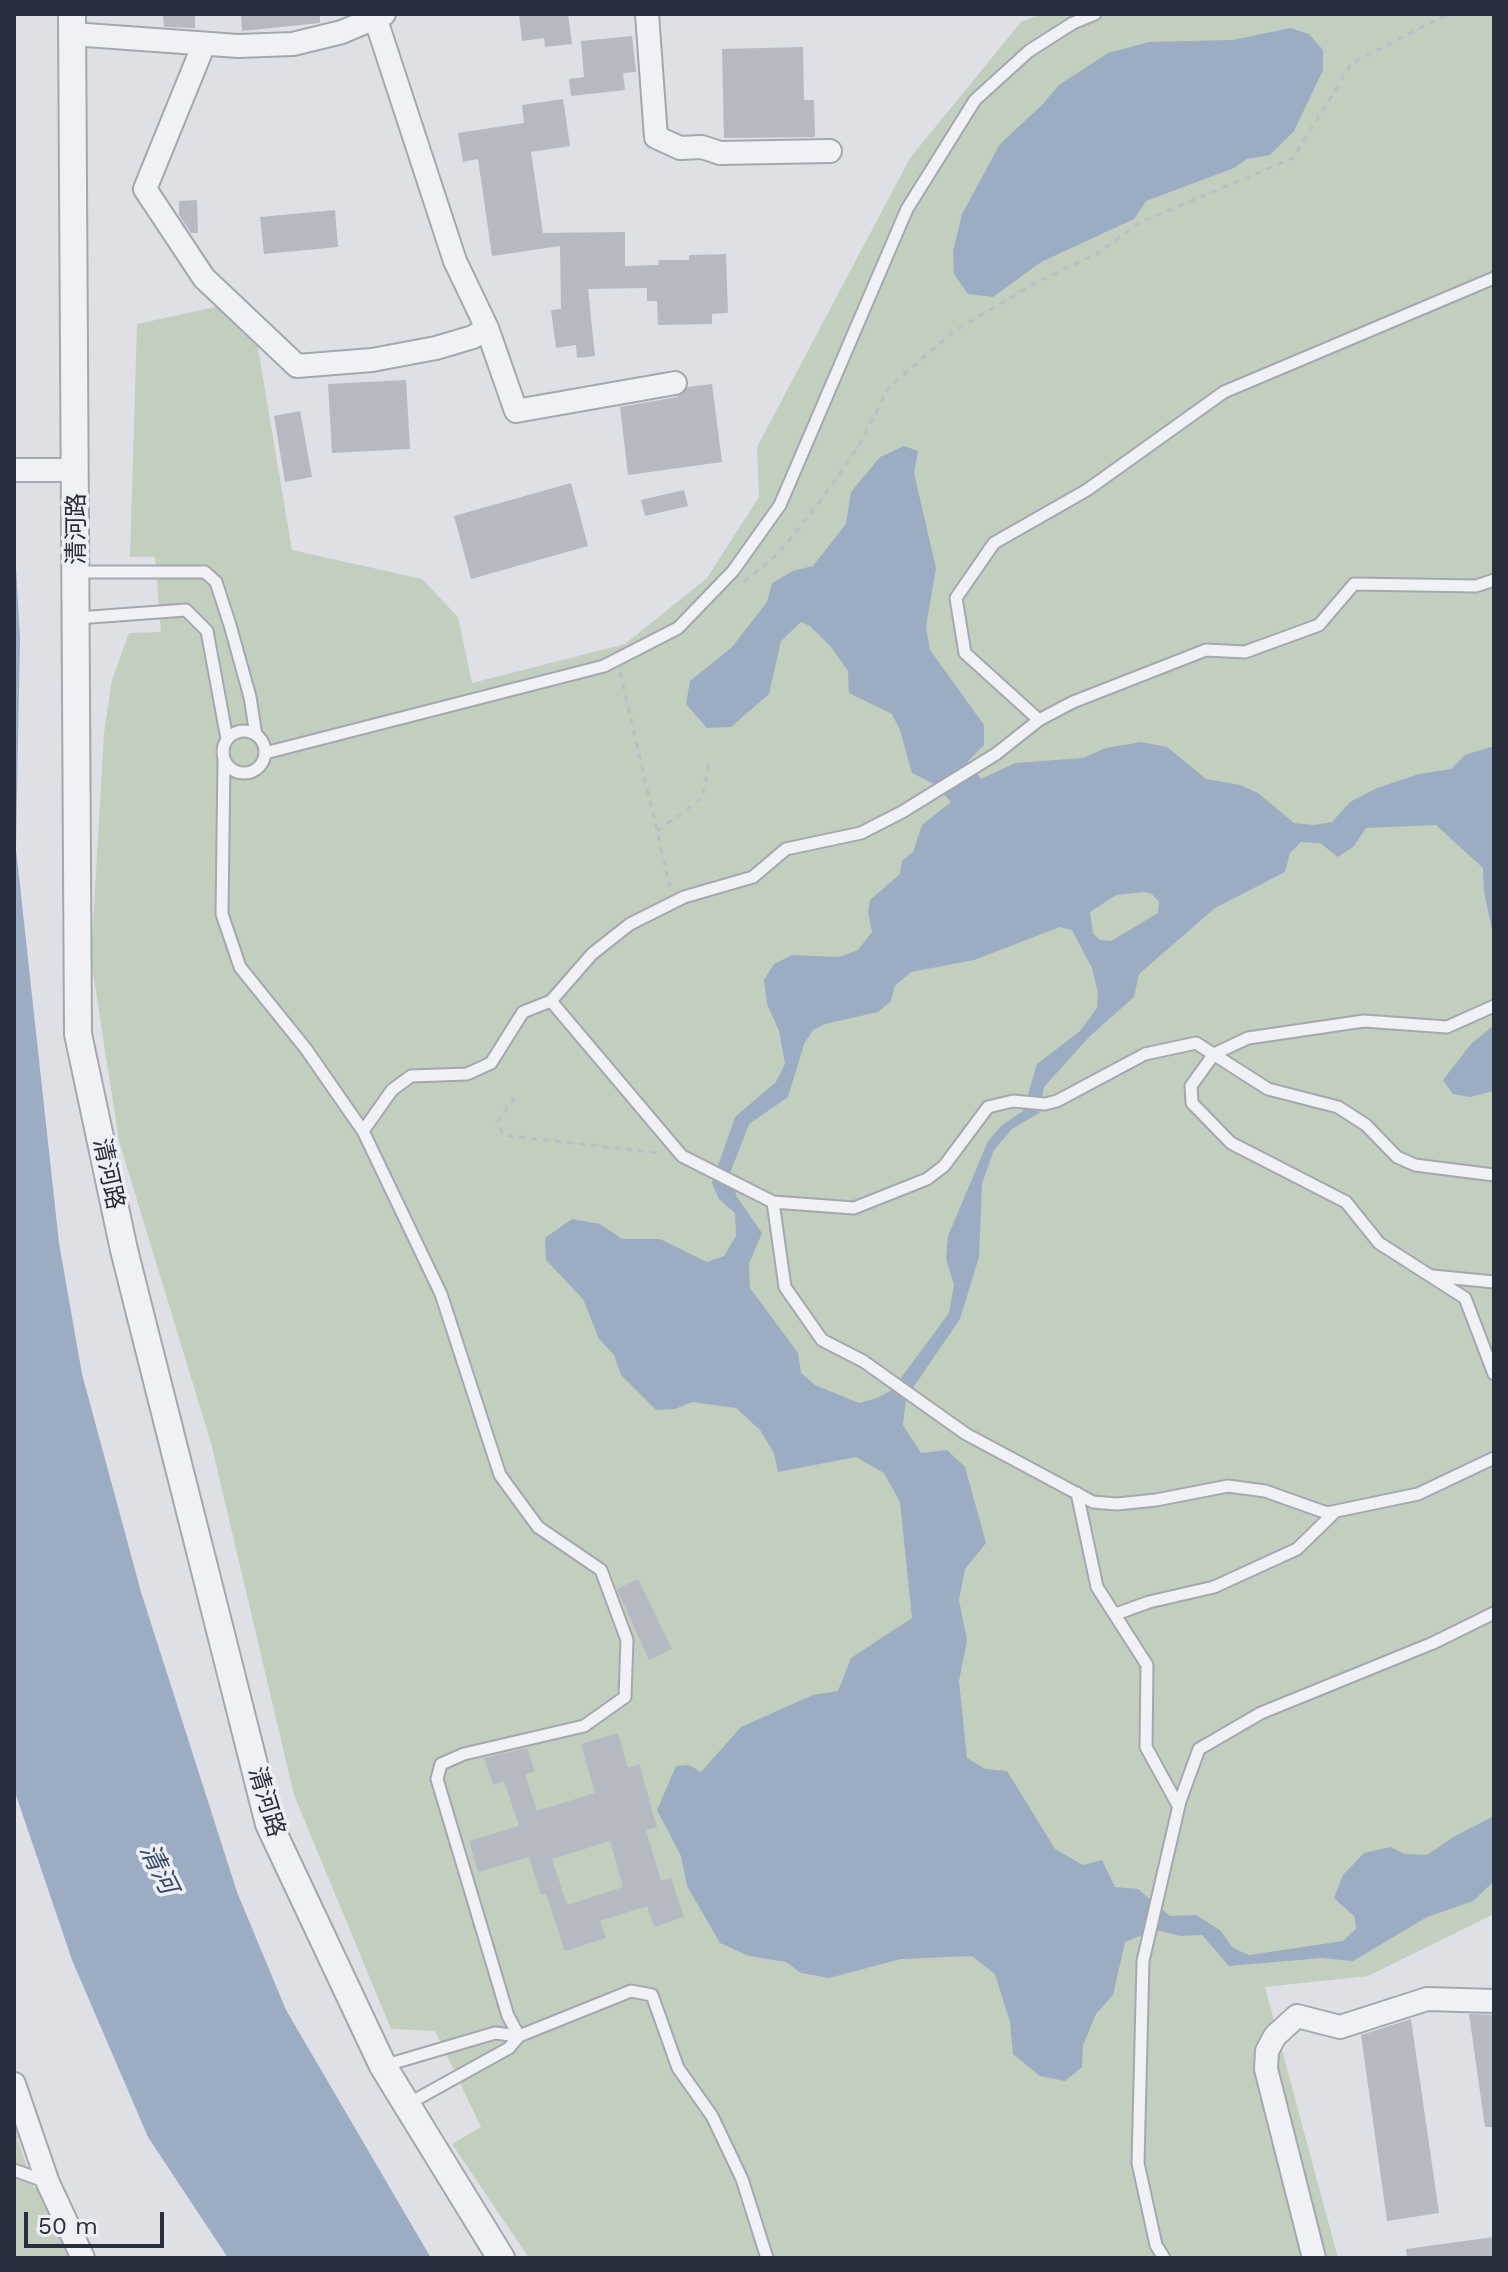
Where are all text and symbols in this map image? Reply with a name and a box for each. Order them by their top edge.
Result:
street label: 清河路 [63,493,91,565]
street label: 清河路 [86,1136,130,1212]
street label: 清河路 [242,1763,290,1841]
water label: 清河 [133,1839,183,1899]
scale bar [28,2196,168,2246]
text: 50 m [38,2212,98,2240]

